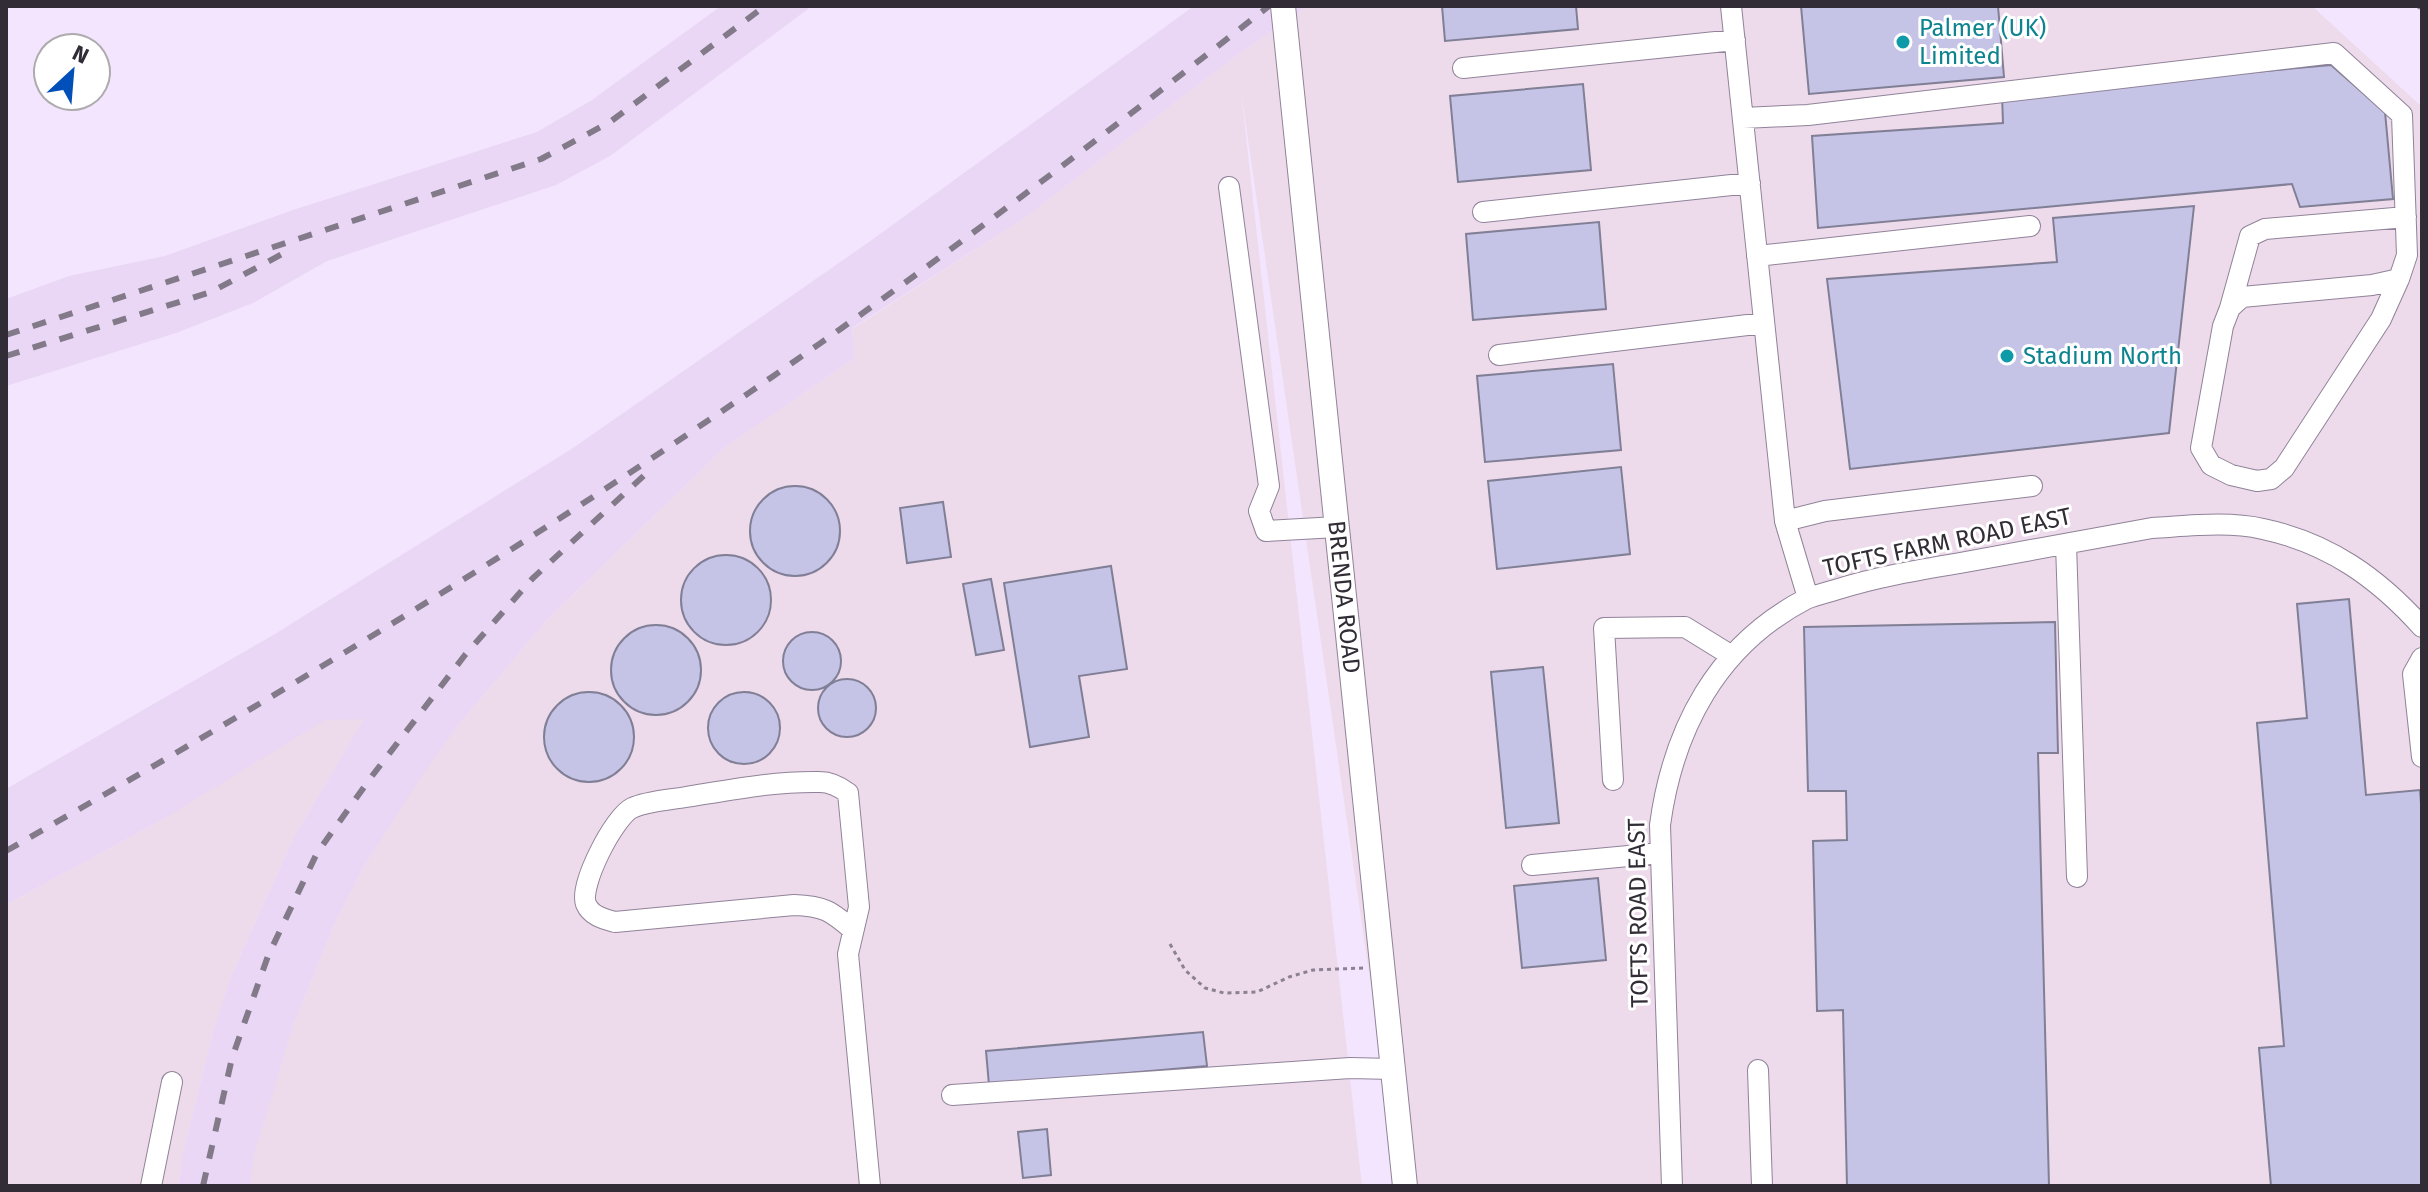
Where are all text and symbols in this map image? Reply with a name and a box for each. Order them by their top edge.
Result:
place label: Palmer (UK) Limited [1919,14,2046,70]
north arrow [32,32,112,112]
marker: Palmer (UK) Limited [1894,33,1912,51]
text: N [68,39,93,70]
place label: Stadium North [2023,342,2182,370]
marker: Stadium North [1998,347,2016,365]
street label: TOFTS FARM ROAD EAST [1820,502,2074,582]
street label: BRENDA ROAD [1322,519,1366,675]
street label: TOFTS ROAD EAST [1622,818,1654,1008]

